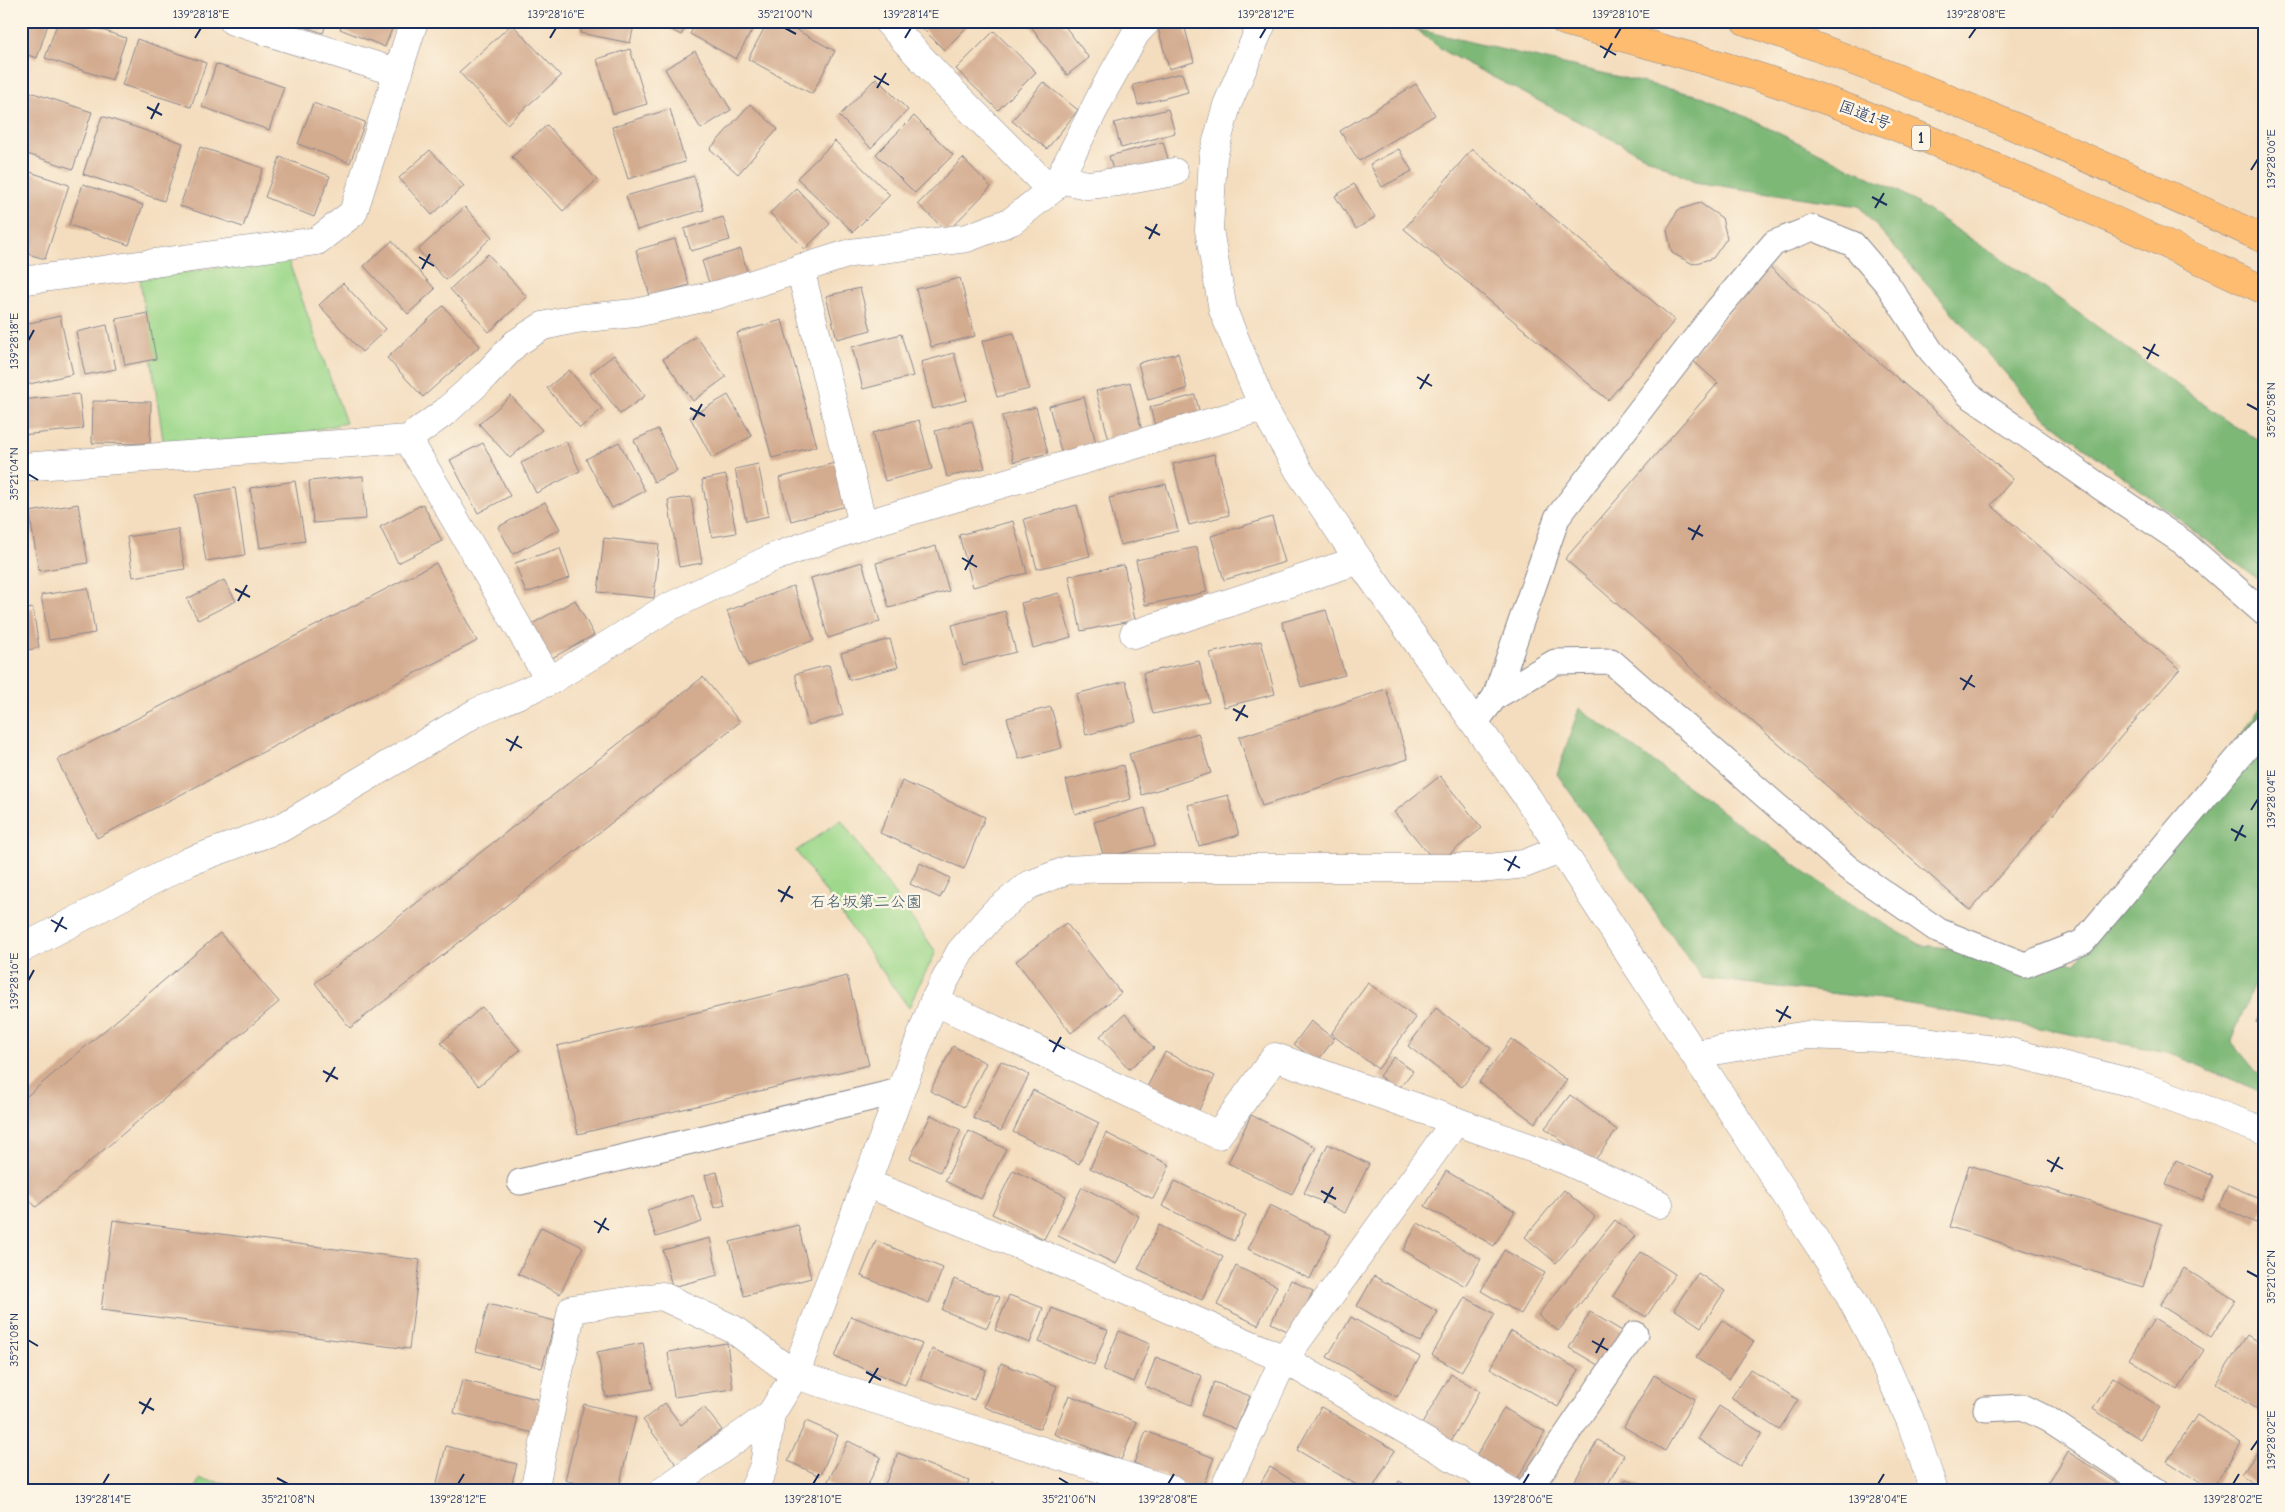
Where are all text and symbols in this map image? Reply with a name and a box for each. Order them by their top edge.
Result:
text: 139°28'18"E [173,7,229,21]
text: 139°28'16"E [528,7,584,21]
text: 35°21'00"N [758,7,812,21]
text: 139°28'14"E [883,7,939,21]
text: 139°28'12"E [1238,7,1294,21]
text: 139°28'10"E [1592,7,1650,21]
text: 139°28'08"E [1947,7,2006,21]
street label: 国道1号 [1836,97,1894,133]
road number: 1 [1912,126,1930,150]
text: 139°28'06"E [2264,129,2278,189]
text: 139°28'18"E [7,313,21,369]
text: 35°20'58"N [2264,382,2278,438]
text: 35°21'04"N [7,447,21,501]
text: 139°28'04"E [2264,770,2278,828]
park label: 石名坂第二公園 [810,893,922,911]
text: 139°28'16"E [7,953,21,1009]
text: 35°21'02"N [2264,1250,2278,1304]
text: 35°21'08"N [7,1313,21,1367]
text: 139°28'02"E [2264,1410,2278,1470]
text: 139°28'14"E [75,1492,131,1506]
text: 35°21'08"N [261,1492,315,1506]
text: 139°28'12"E [430,1492,486,1506]
text: 139°28'10"E [784,1492,842,1506]
text: 35°21'06"N [1042,1492,1096,1506]
text: 139°28'08"E [1139,1492,1198,1506]
text: 139°28'06"E [1493,1492,1553,1506]
text: 139°28'04"E [1849,1492,1907,1506]
text: 139°28'02"E [2203,1492,2263,1506]

